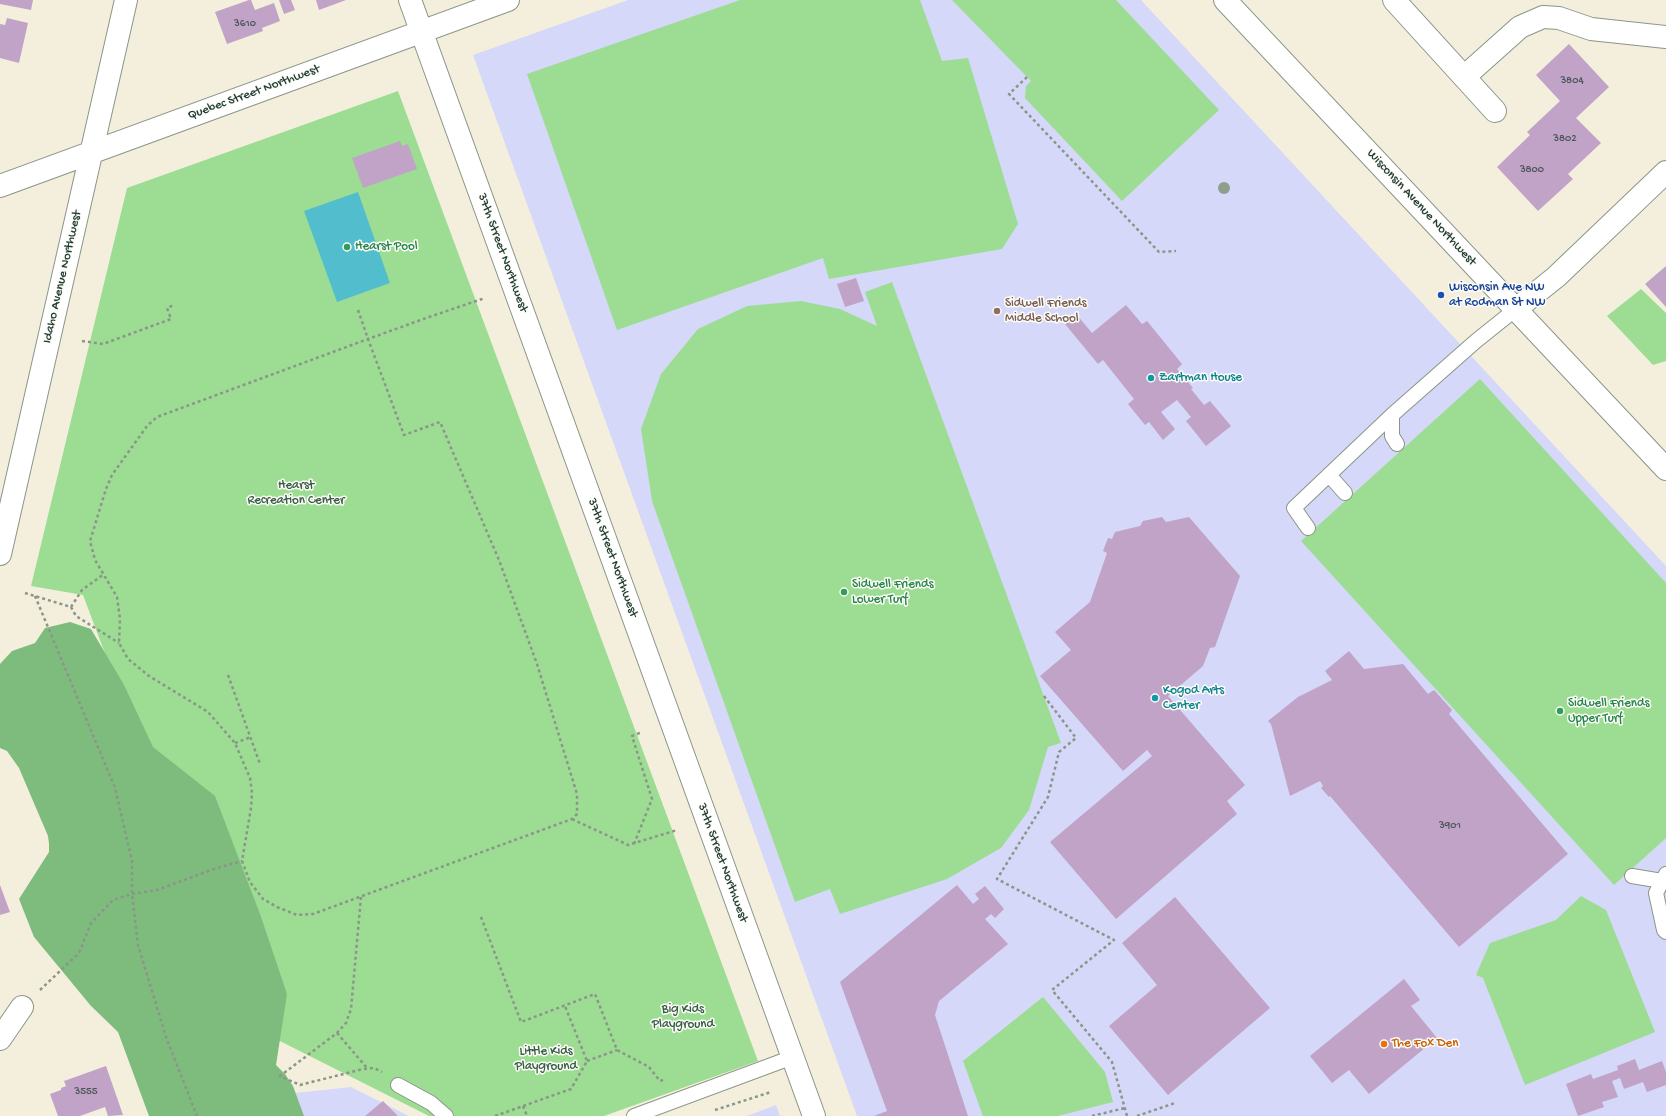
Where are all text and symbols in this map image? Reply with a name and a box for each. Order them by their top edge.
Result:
house number: 3610 [234,17,256,31]
street label: Quebec Street Northwest [186,62,322,124]
house number: 3804 [1560,74,1584,88]
house number: 3802 [1553,132,1577,146]
street label: Wisconsin Avenue Northwest [1363,146,1479,270]
house number: 3800 [1520,163,1544,177]
street label: 37th Street Northwest [473,191,531,315]
street label: Idaho Avenue Northwest [40,209,86,345]
place label: Hearst Pool [355,239,418,255]
marker: Hearst Pool [342,242,352,252]
place label: Wisconsin Ave NW at Rodman St NW [1449,280,1545,311]
marker: Wisconsin Ave NW at Rodman St NW [1436,290,1446,300]
place label: Sidwell Friends Middle School [1005,296,1086,327]
marker: Sidwell Friends Middle School [992,306,1002,316]
place label: Zartman House [1159,370,1242,386]
marker: Zartman House [1146,373,1156,383]
park label: Hearst Recreation Center [247,478,345,509]
street label: 37th Street Northwest [583,496,641,620]
place label: Sidwell Friends Lower Turf [852,577,933,608]
marker: Sidwell Friends Lower Turf [839,587,849,597]
place label: Kogod Arts Center [1163,683,1224,714]
marker: Kogod Arts Center [1150,693,1160,703]
place label: Sidwell Friends Upper Turf [1568,696,1649,727]
marker: Sidwell Friends Upper Turf [1555,706,1565,716]
street label: 37th Street Northwest [693,801,751,925]
house number: 3901 [1439,819,1461,833]
park label: Big Kids Playground [652,1002,714,1033]
place label: The Fox Den [1392,1036,1458,1052]
marker: The Fox Den [1379,1039,1389,1049]
park label: Little Kids Playground [515,1044,577,1075]
house number: 3555 [74,1085,98,1099]

